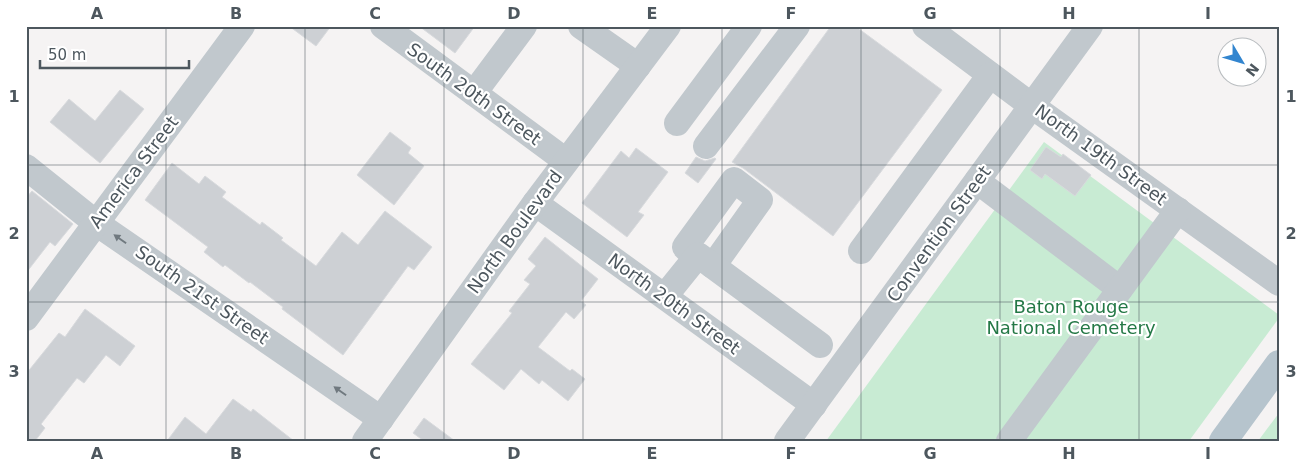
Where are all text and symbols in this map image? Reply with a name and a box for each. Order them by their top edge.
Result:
text: A [91,4,104,23]
text: B [230,4,242,23]
text: C [369,4,381,23]
text: D [507,4,521,23]
text: E [647,4,657,23]
text: F [786,4,796,23]
text: G [923,4,937,23]
text: H [1062,4,1076,23]
text: I [1205,4,1211,23]
scale bar [40,38,189,70]
street label: South 20th Street [403,38,545,149]
north arrow [1218,38,1268,88]
text: 50 m [48,46,86,64]
text: N [1242,60,1262,80]
text: 1 [8,87,20,106]
text: 1 [1285,87,1297,106]
street label: North 19th Street [1031,100,1171,209]
street label: America Street [85,112,183,232]
street label: Convention Street [882,162,995,306]
street label: North Boulevard [463,166,566,297]
text: 2 [8,224,20,243]
text: 2 [1285,224,1297,243]
one-way arrow [113,234,127,244]
street label: South 21st Street [132,241,273,348]
street label: North 20th Street [604,249,744,358]
park label: Baton Rouge National Cemetery [986,296,1156,338]
text: 3 [8,362,20,381]
text: 3 [1285,362,1297,381]
one-way arrow [334,386,347,396]
text: A [91,444,104,463]
text: B [230,444,242,463]
text: C [369,444,381,463]
text: D [507,444,521,463]
text: E [647,444,657,463]
text: F [786,444,796,463]
text: G [923,444,937,463]
text: H [1062,444,1076,463]
text: I [1205,444,1211,463]

